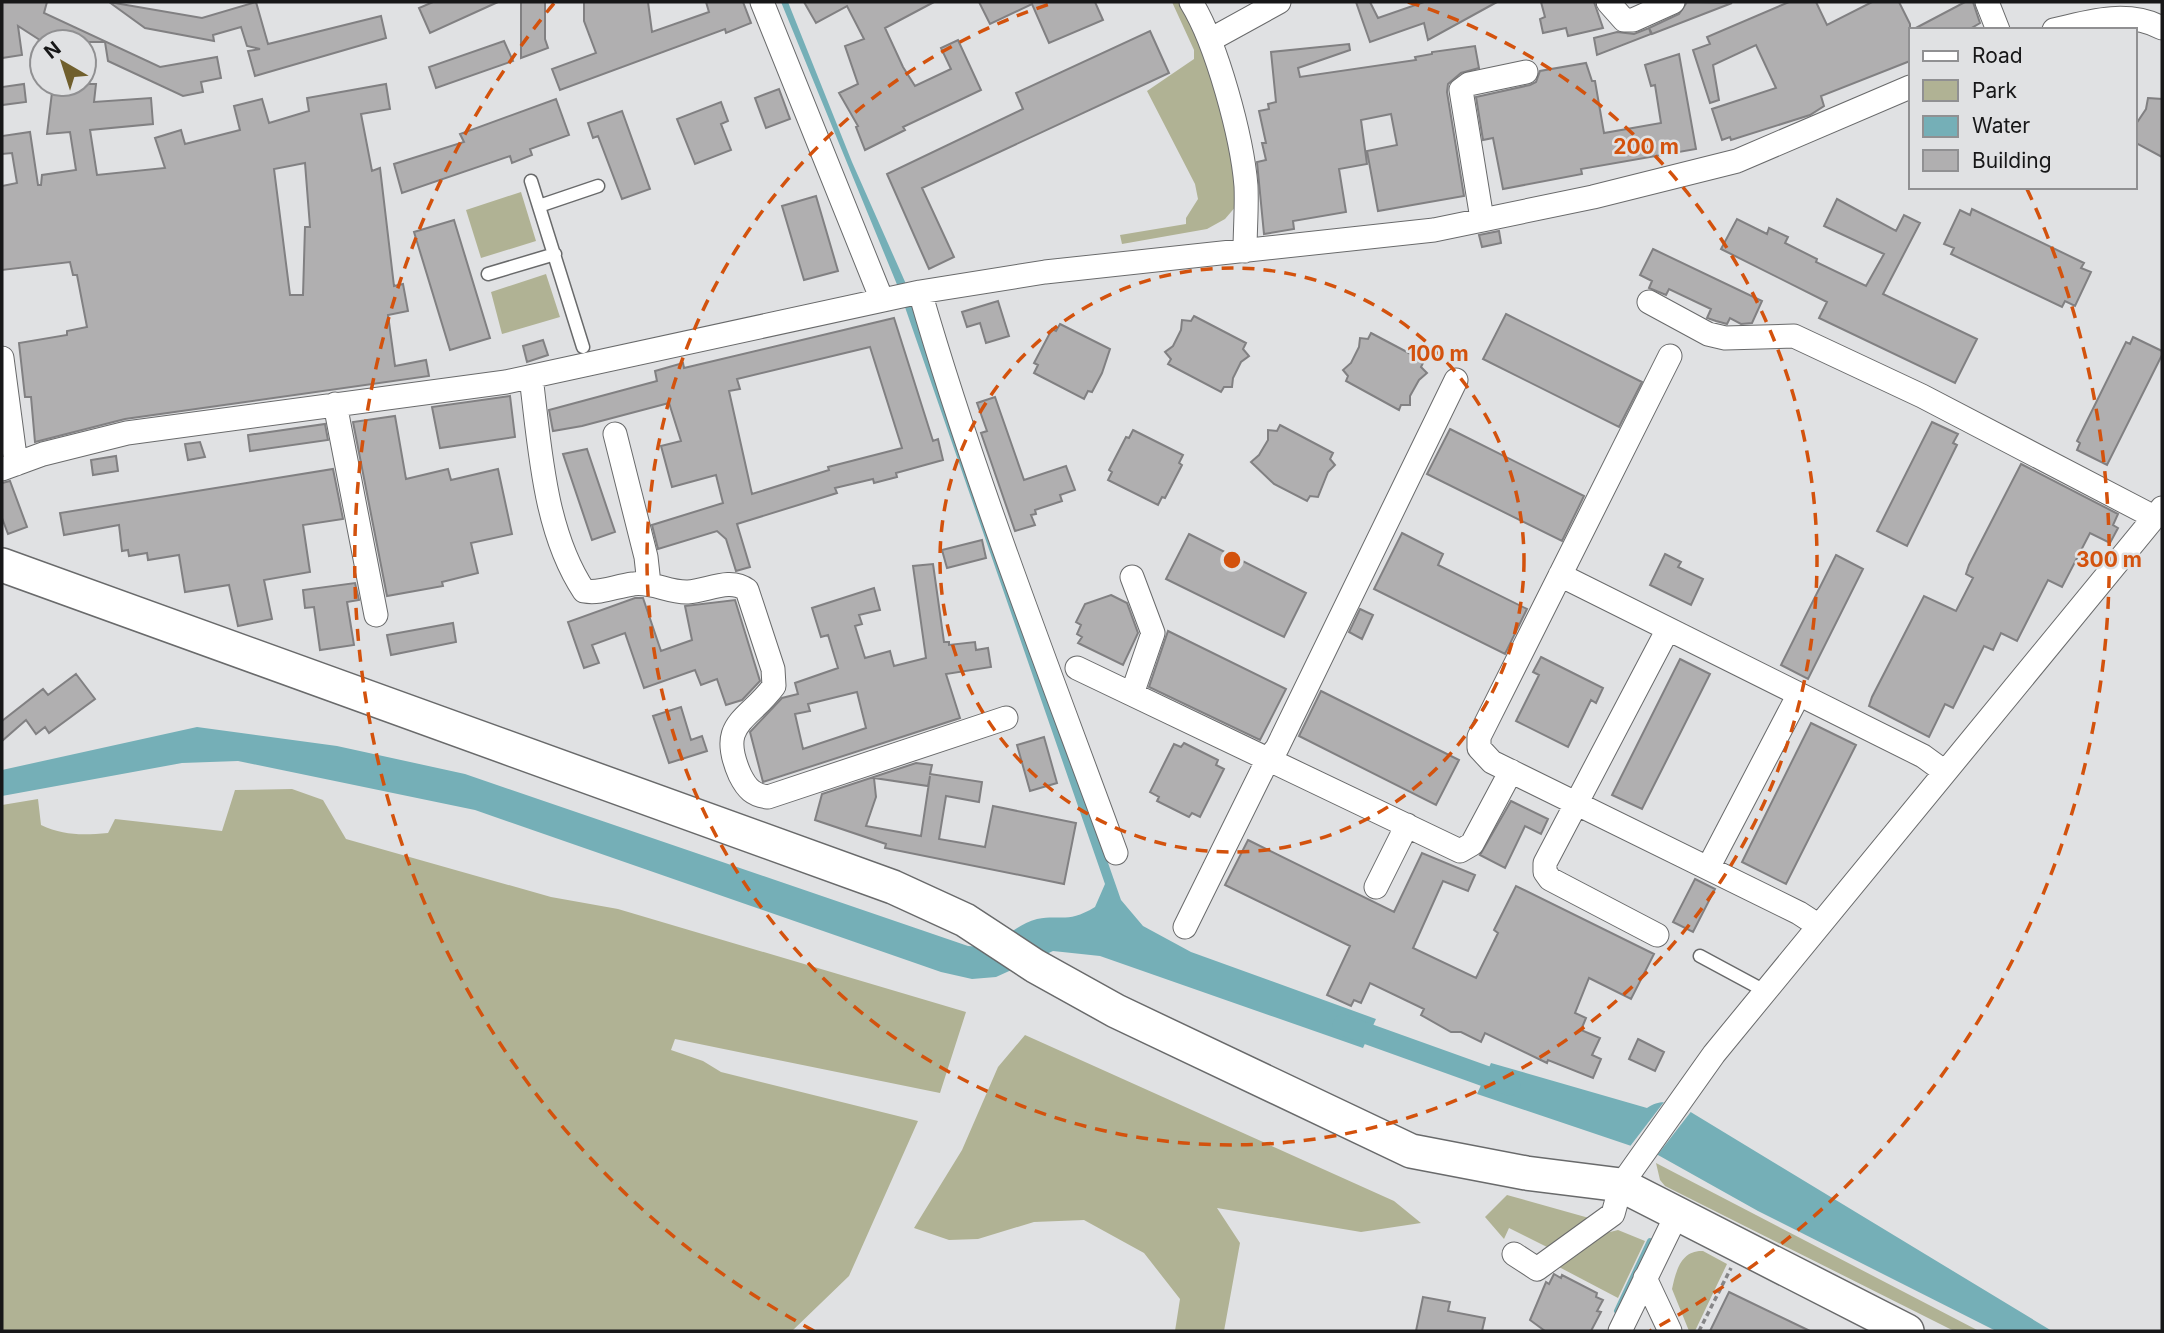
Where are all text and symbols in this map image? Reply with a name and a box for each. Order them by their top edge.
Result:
north arrow [28,28,98,98]
legend [1909,28,2136,189]
text: N [40,37,65,64]
text: Road [1972,43,2023,68]
text: Park [1972,78,2017,103]
text: Water [1972,113,2030,138]
text: 200 m [1613,134,1679,159]
text: Building [1972,148,2052,173]
text: 100 m [1407,341,1469,366]
text: 300 m [2076,547,2142,572]
centre of rings [1220,548,1244,572]

